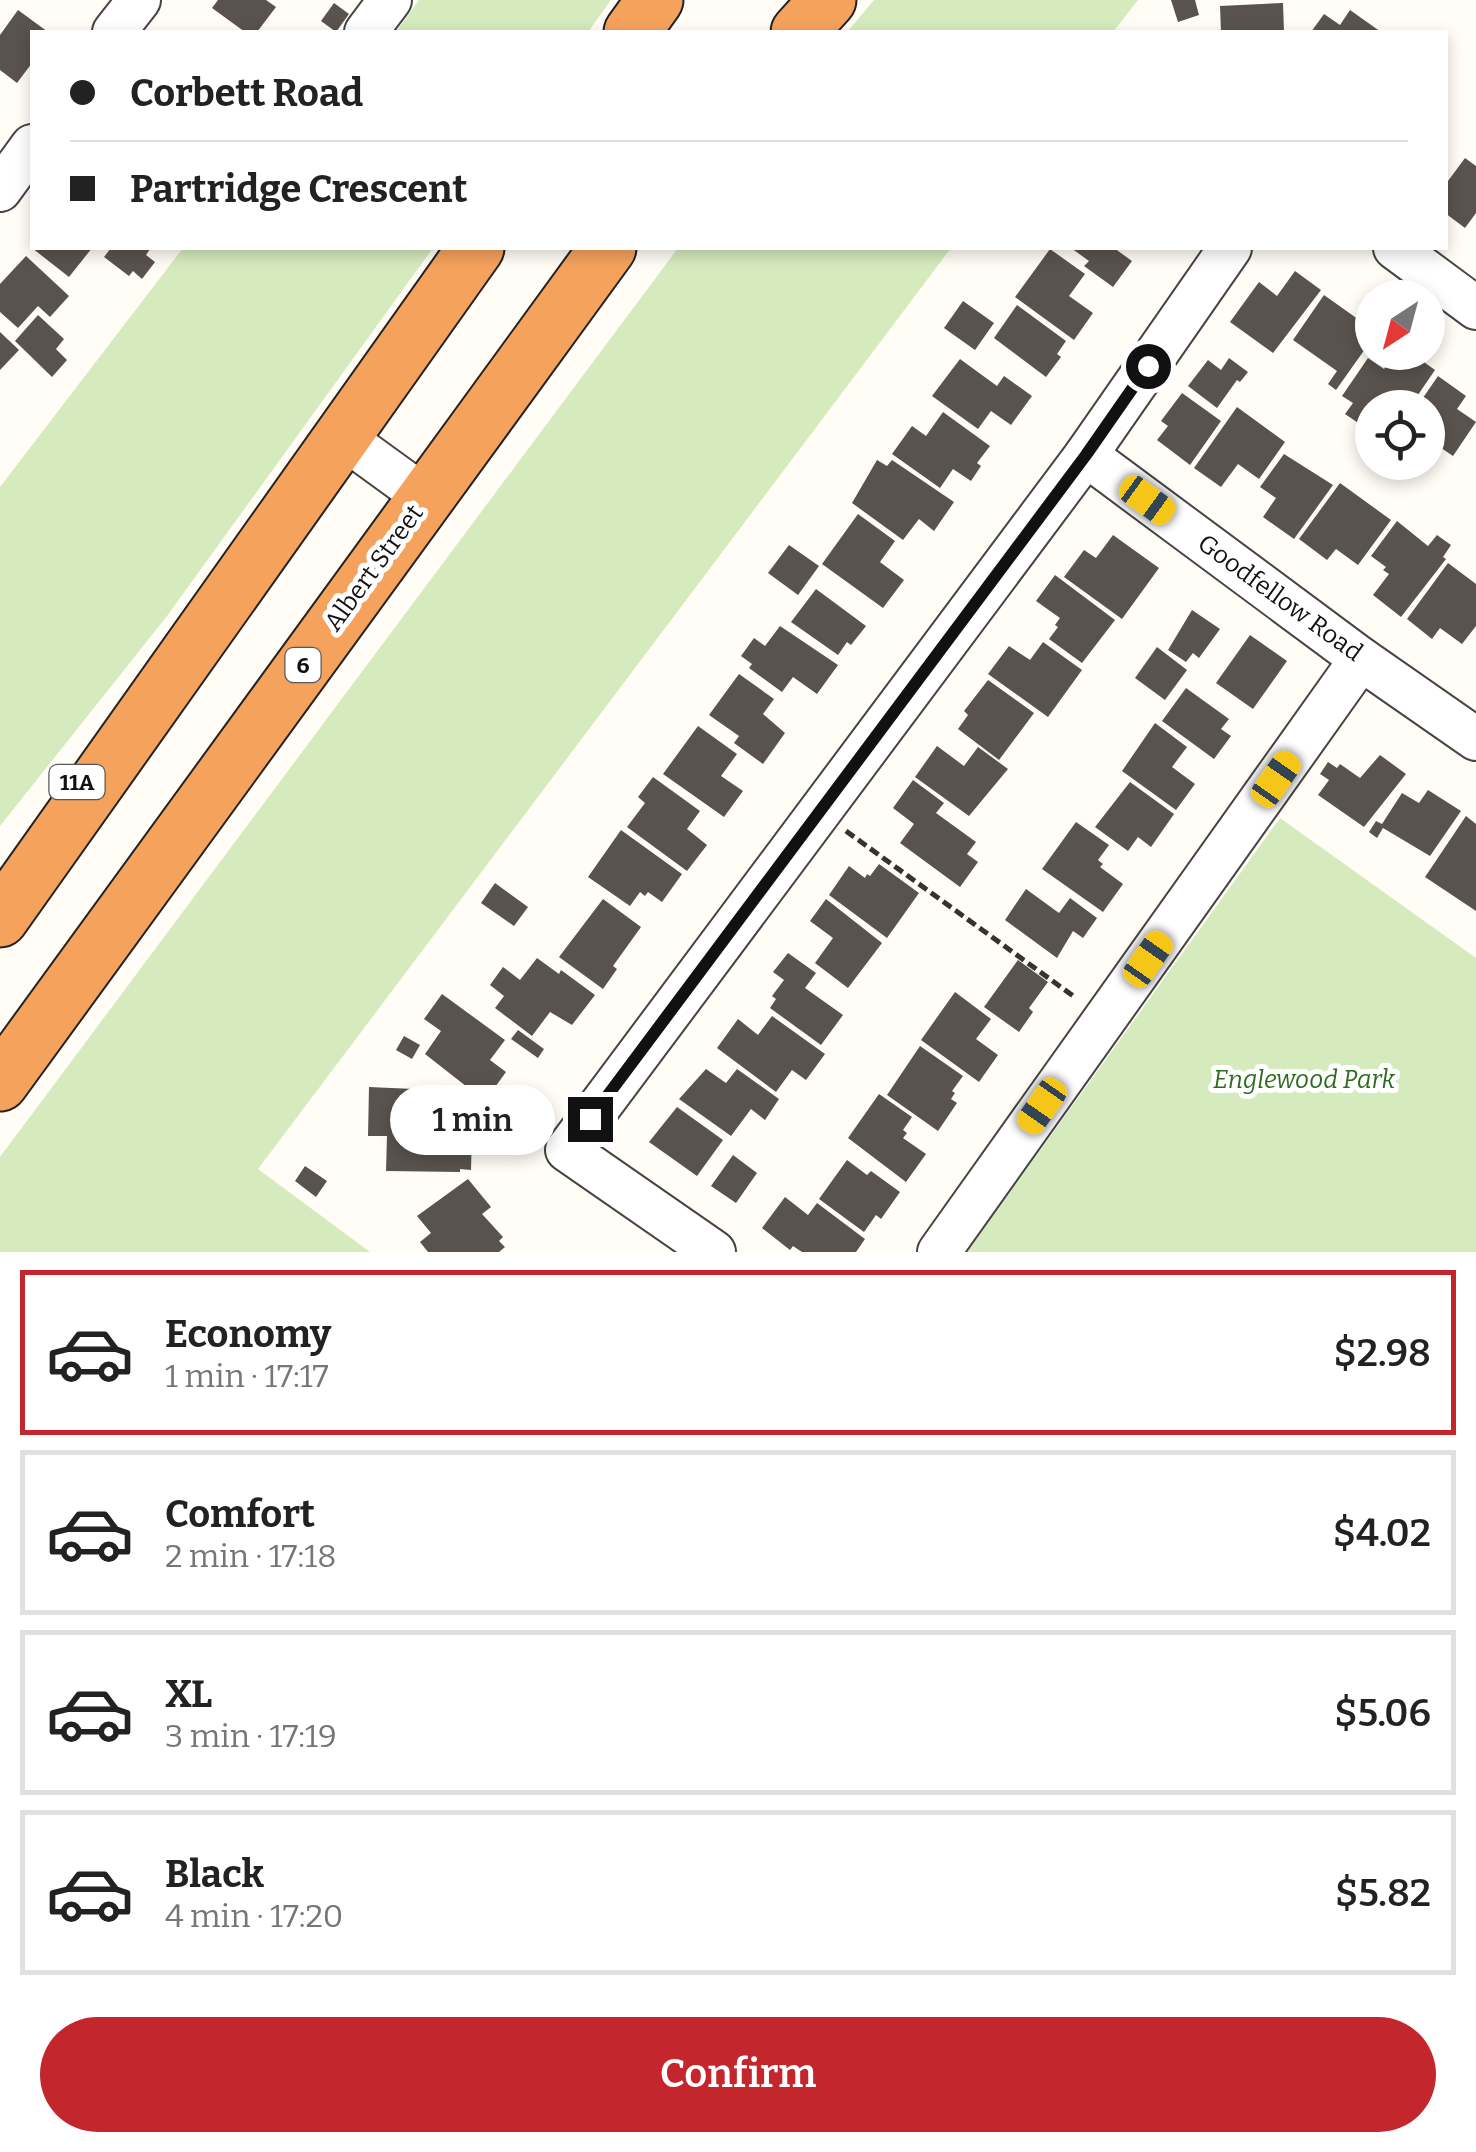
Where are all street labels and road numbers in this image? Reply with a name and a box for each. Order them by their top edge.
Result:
street label: Albert Street [318,499,430,637]
street label: Goodfellow Road [1192,528,1368,668]
road number: 6 [286,648,320,682]
road number: 11A [50,765,104,799]

